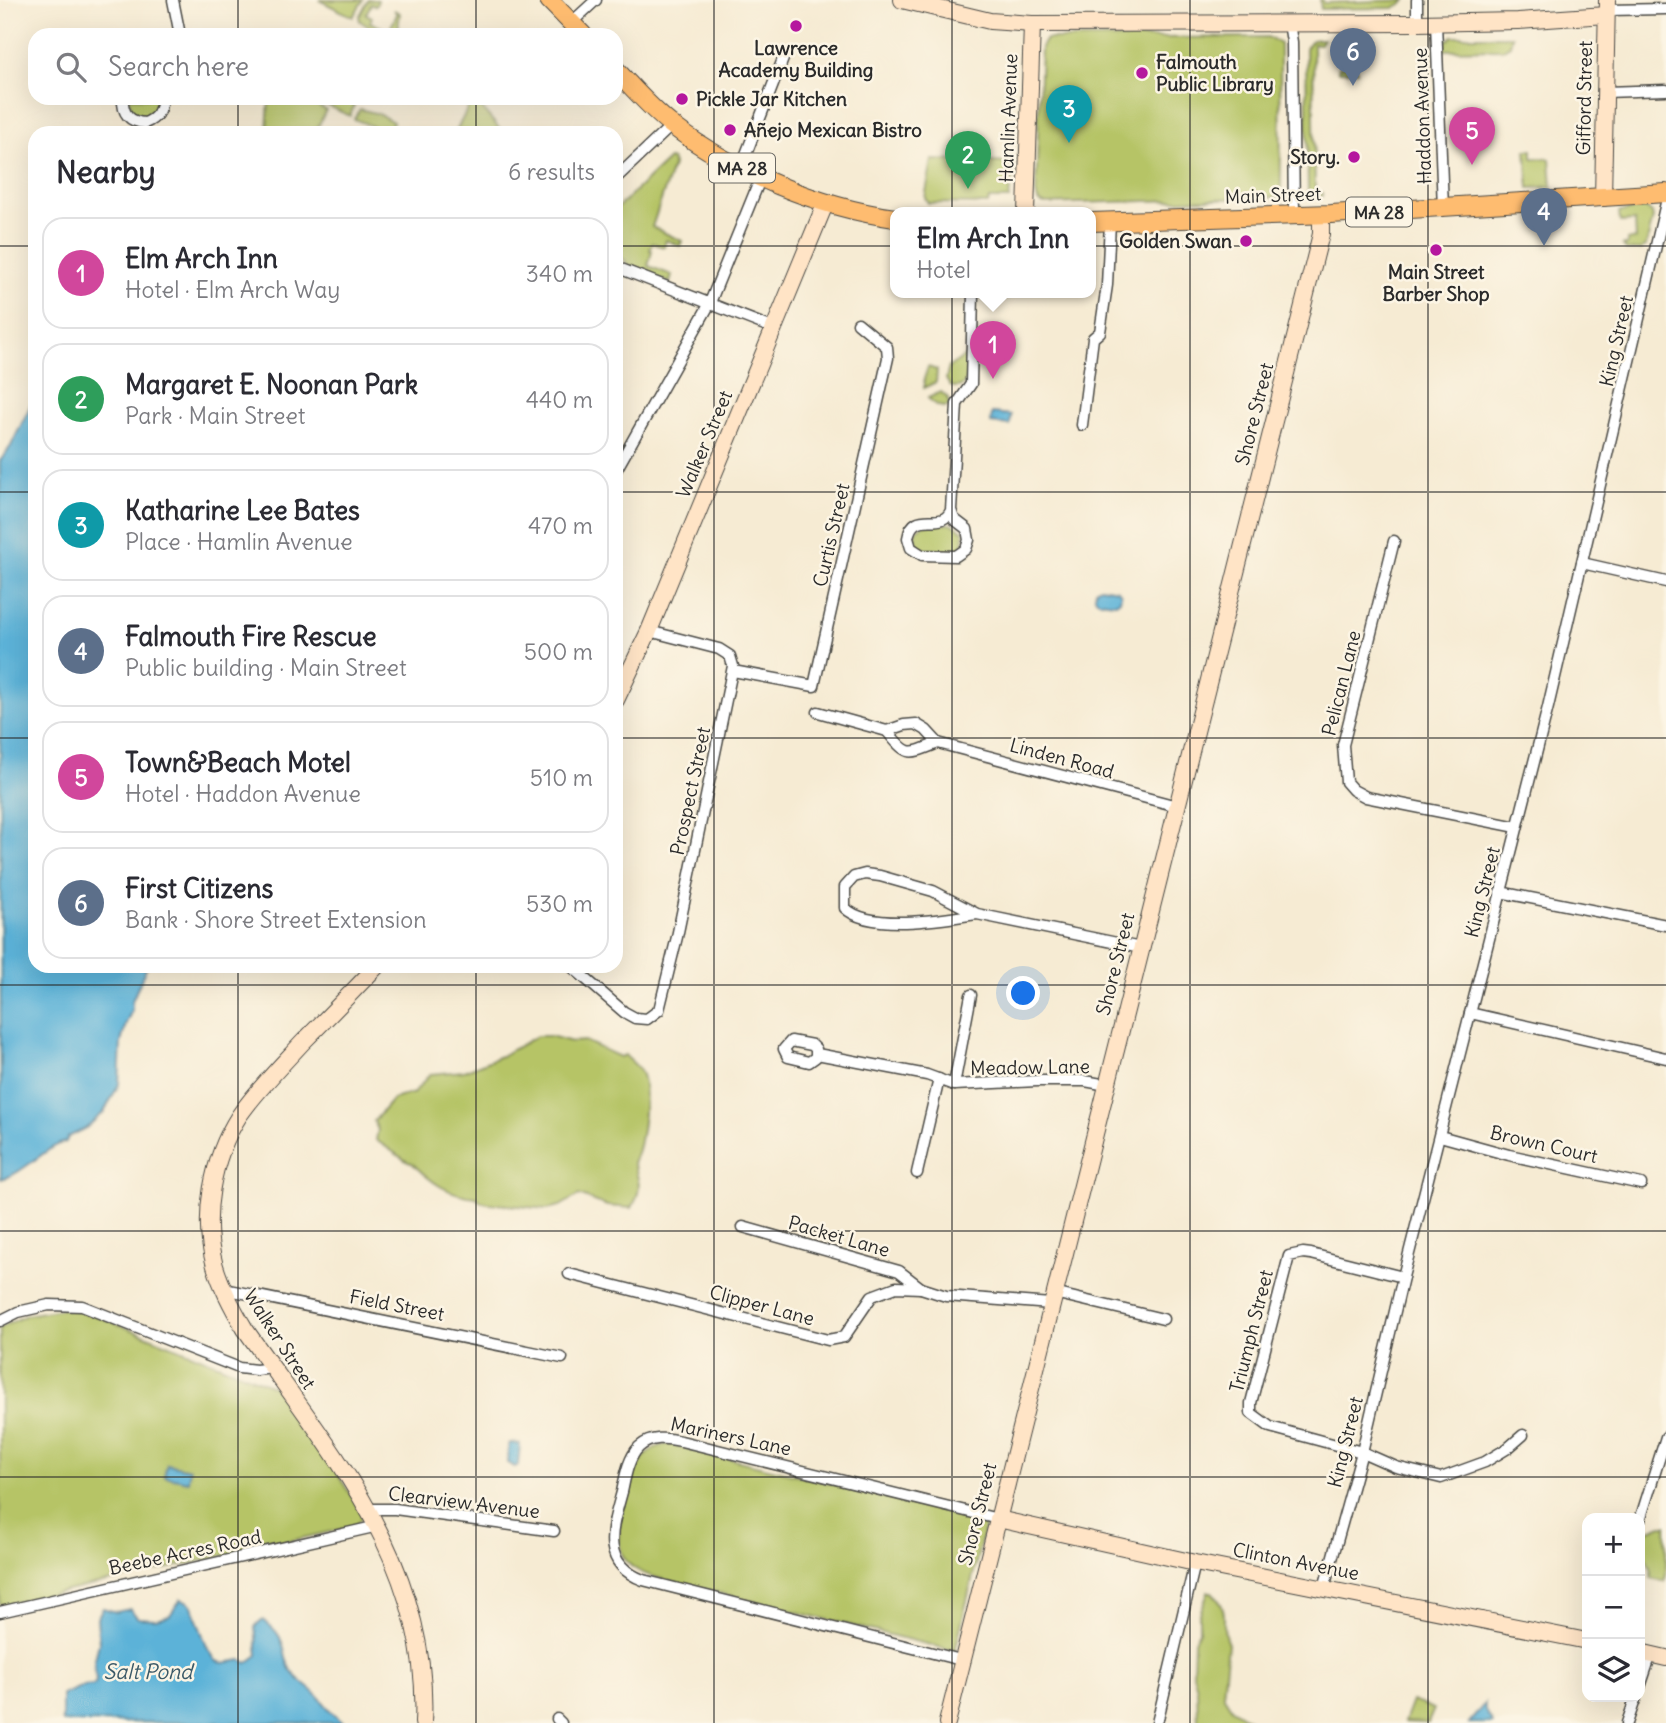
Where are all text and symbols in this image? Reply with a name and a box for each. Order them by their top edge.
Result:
marker: Lawrence Academy Building [788,18,804,34]
search box [28,28,623,105]
pin: 6 [1330,28,1376,86]
place label: Lawrence Academy Building [719,36,873,82]
street label: Gifford Street [1571,40,1597,156]
street label: Haddon Avenue [1408,47,1436,185]
icon: search [52,48,90,86]
text: Search here [108,50,249,83]
place label: Falmouth Public Library [1156,50,1274,96]
street label: Hamlin Avenue [994,53,1022,183]
marker: Falmouth Public Library [1134,65,1150,81]
pin: 3 [1046,85,1092,143]
place label: Pickle Jar Kitchen [696,87,847,111]
marker: Pickle Jar Kitchen [674,91,690,107]
pin: 5 [1449,107,1495,165]
place label: Añejo Mexican Bistro [744,118,922,142]
marker: Añejo Mexican Bistro [722,122,738,138]
pin: 2 [945,131,991,189]
place label: Story. [1290,145,1340,169]
marker: Story. [1346,149,1362,165]
text: Nearby [56,153,156,191]
road number: MA 28 [709,154,775,182]
text: 6 results [508,157,595,186]
street label: Main Street [1224,181,1322,209]
pin: 4 [1521,188,1567,246]
road number: MA 28 [1346,197,1412,226]
popup [890,207,1096,298]
text: Elm Arch Inn [917,222,1069,255]
place label: Golden Swan [1119,229,1232,253]
marker: Golden Swan [1238,233,1254,249]
text: Elm Arch Inn [125,242,278,275]
marker: Main Street Barber Shop [1428,242,1444,258]
text: Hotel [917,255,971,284]
text: 1 [76,259,86,288]
text: 340 m [526,259,593,288]
place label: Main Street Barber Shop [1382,260,1490,306]
text: Hotel · Elm Arch Way [125,275,340,304]
street label: King Street [1594,293,1638,389]
pin: 1 [970,321,1016,379]
street label: Shore Street [1230,360,1278,468]
text: Margaret E. Noonan Park [125,368,418,401]
text: 2 [75,385,87,414]
text: 440 m [526,385,593,414]
street label: Walker Street [671,387,737,501]
text: Park · Main Street [125,401,306,430]
street label: Curtis Street [807,481,855,589]
text: Katharine Lee Bates [125,494,360,527]
text: 3 [74,511,88,540]
text: 470 m [528,511,593,540]
text: Place · Hamlin Avenue [125,527,353,556]
text: Falmouth Fire Rescue [125,620,376,653]
street label: Pelican Lane [1316,628,1366,738]
text: 4 [74,637,88,666]
text: 500 m [524,637,593,666]
text: Public building · Main Street [125,653,407,682]
street label: Prospect Street [665,725,715,857]
street label: Linden Road [1007,733,1117,783]
text: Town&Beach Motel [125,746,351,779]
text: 5 [74,763,88,792]
text: 510 m [530,763,593,792]
text: Hotel · Haddon Avenue [125,779,361,808]
street label: King Street [1459,844,1505,940]
text: First Citizens [125,872,273,905]
text: 6 [74,889,88,918]
text: 530 m [526,889,593,918]
text: Bank · Shore Street Extension [125,905,426,934]
street label: Shore Street [1091,910,1139,1018]
your location [1006,976,1040,1010]
street label: Meadow Lane [970,1054,1090,1080]
street label: Brown Court [1488,1120,1600,1168]
street label: Packet Lane [786,1210,892,1262]
street label: Triumph Street [1224,1267,1278,1395]
street label: Clipper Lane [707,1279,817,1331]
street label: Walker Street [239,1284,321,1394]
street label: Field Street [348,1284,446,1326]
street label: King Street [1322,1394,1368,1490]
street label: Mariners Lane [669,1412,793,1460]
street label: Shore Street [953,1460,1001,1568]
street label: Clearview Avenue [387,1481,541,1523]
map controls [1582,1513,1645,1702]
button: + [1582,1513,1645,1576]
street label: Beebe Acres Road [107,1524,263,1580]
street label: Clinton Avenue [1231,1537,1361,1585]
button: − [1582,1576,1645,1639]
button: layers [1582,1639,1645,1702]
water label: Salt Pond [104,1658,195,1685]

